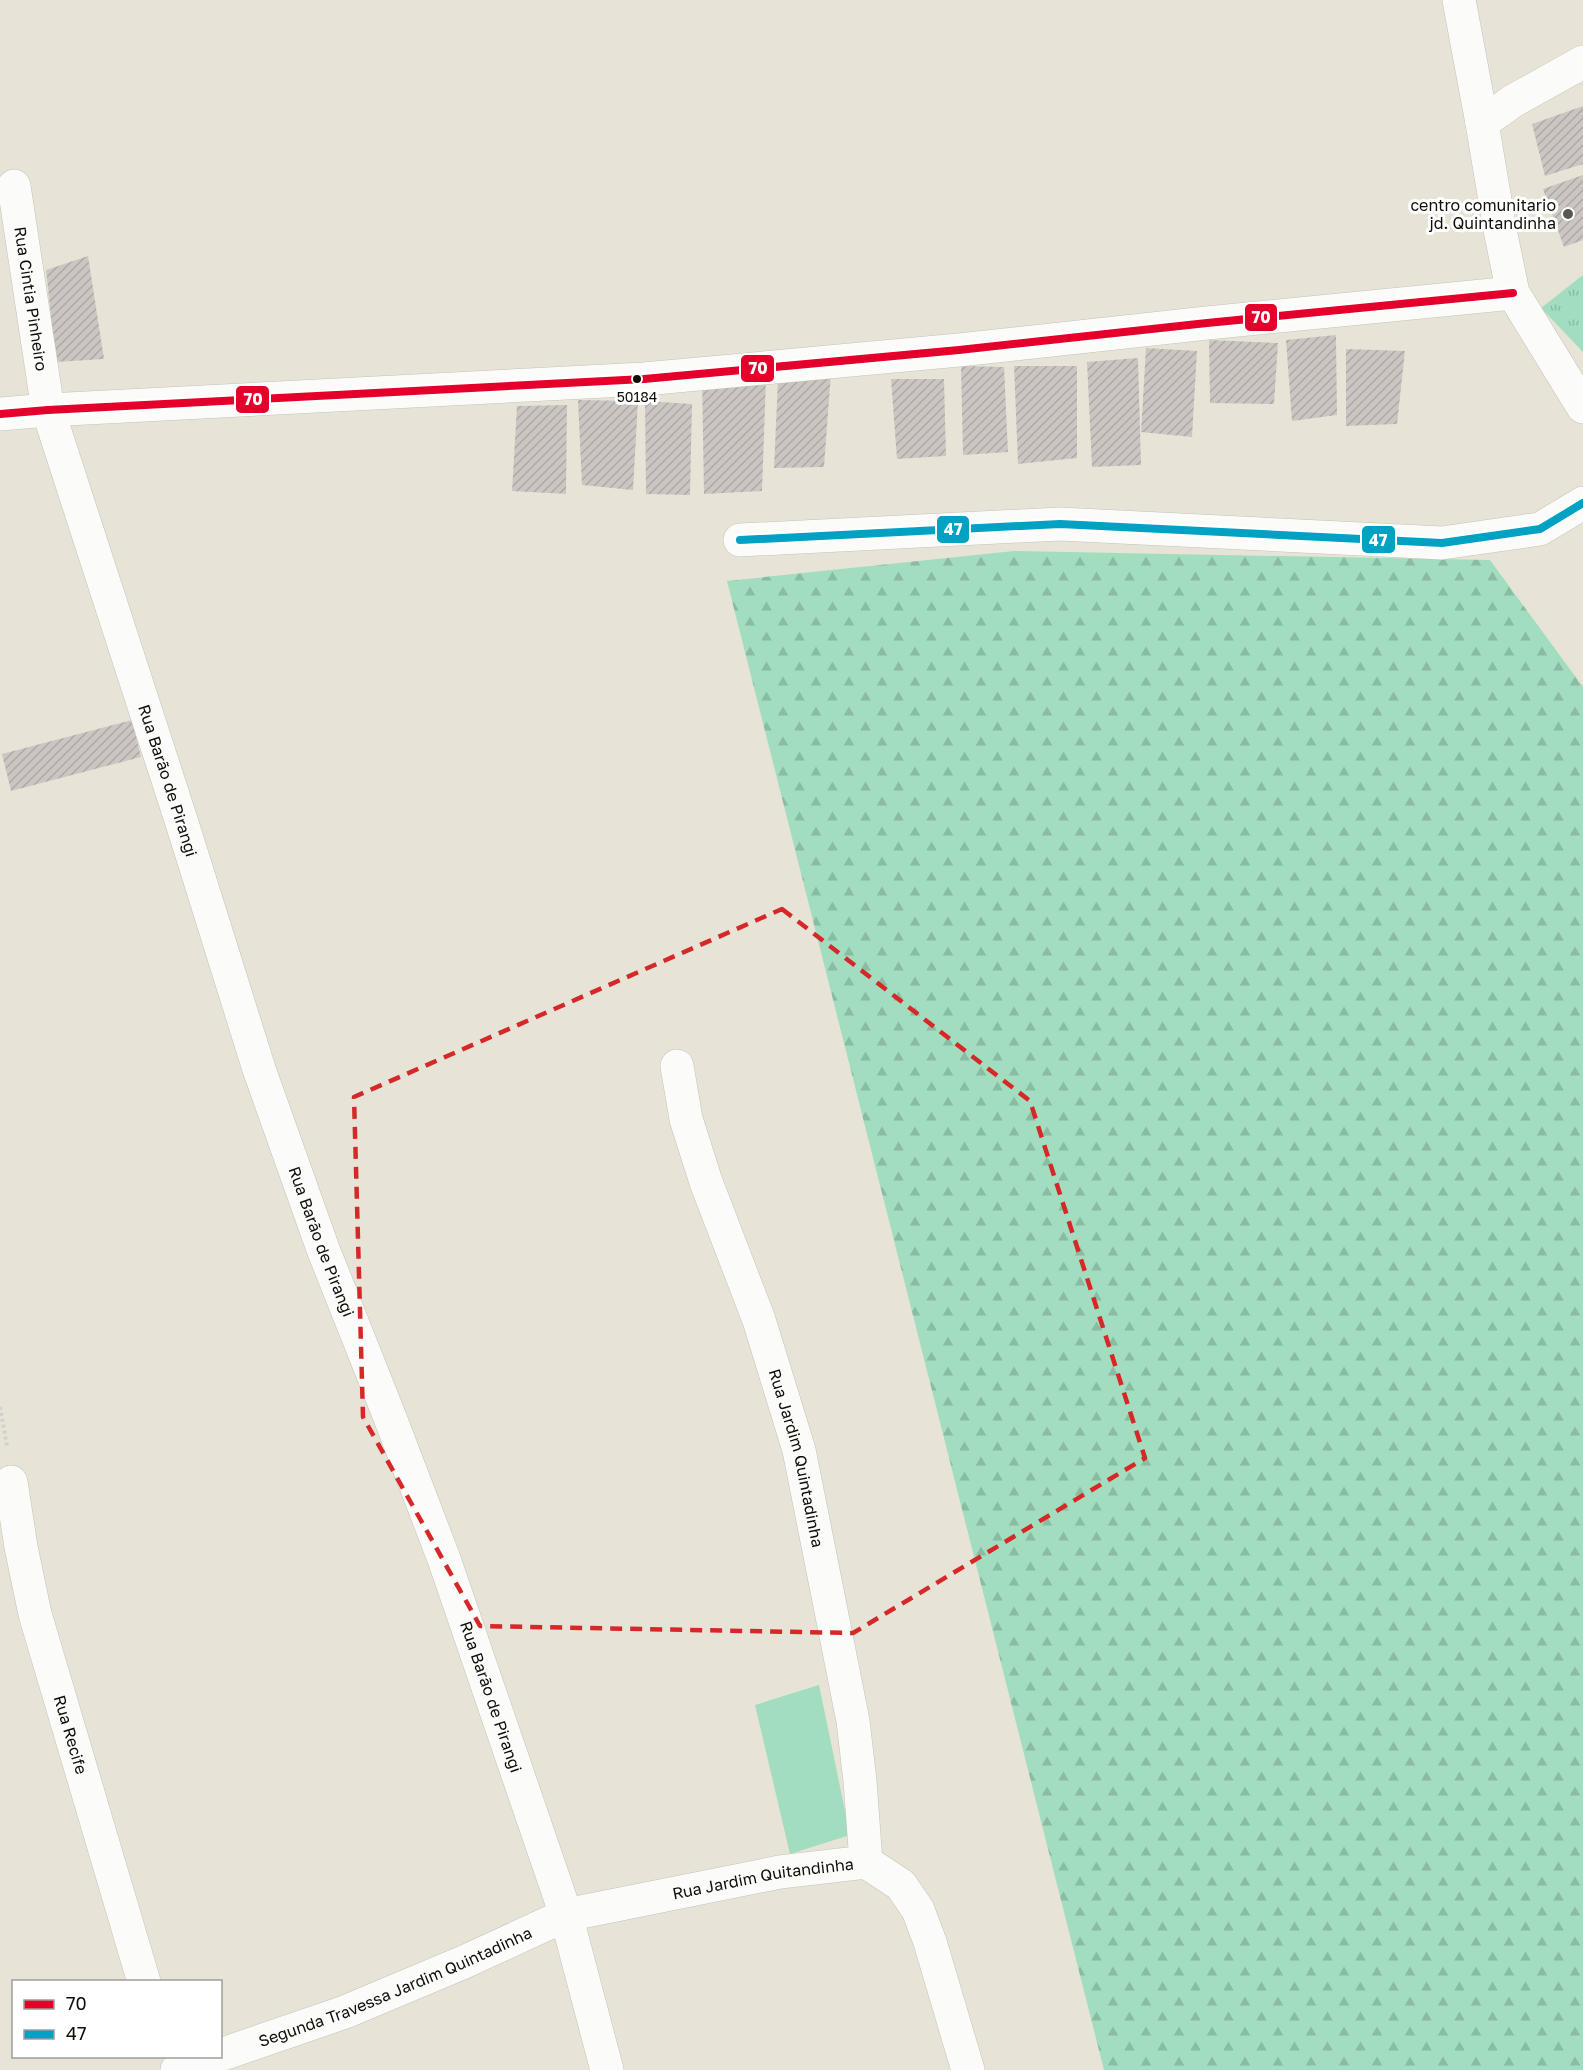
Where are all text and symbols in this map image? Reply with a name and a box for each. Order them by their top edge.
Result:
place label: centro comunitario jd. Quintandinha [1410,195,1556,233]
marker: centro comunitario jd. Quintandinha [1561,207,1575,221]
street label: Rua Cintia Pinheiro [10,225,52,372]
line badge: 70 [1244,303,1278,332]
text: 70 [1251,307,1271,327]
line badge: 70 [740,354,775,383]
text: 70 [748,358,768,378]
marker: 50184 [631,373,643,385]
line badge: 70 [235,385,270,414]
place label: 50184 [617,388,657,405]
text: 70 [243,389,263,409]
line badge: 47 [936,515,970,544]
text: 47 [944,519,963,539]
line badge: 47 [1361,525,1396,554]
text: 47 [1369,530,1388,550]
street label: Rua Barão de Pirangi [134,702,202,859]
street label: Rua Barão de Pirangi [284,1164,359,1319]
street label: Rua Jardim Quintadinha [765,1366,828,1549]
street label: Rua Barão de Pirangi [456,1618,526,1775]
street label: Rua Recife [50,1693,92,1776]
street label: Rua Jardim Quitandinha [670,1854,855,1903]
street label: Segunda Travessa Jardim Quintadinha [256,1922,535,2051]
legend [12,1980,222,2058]
text: 70 [66,1992,87,2014]
text: 47 [66,2022,87,2044]

